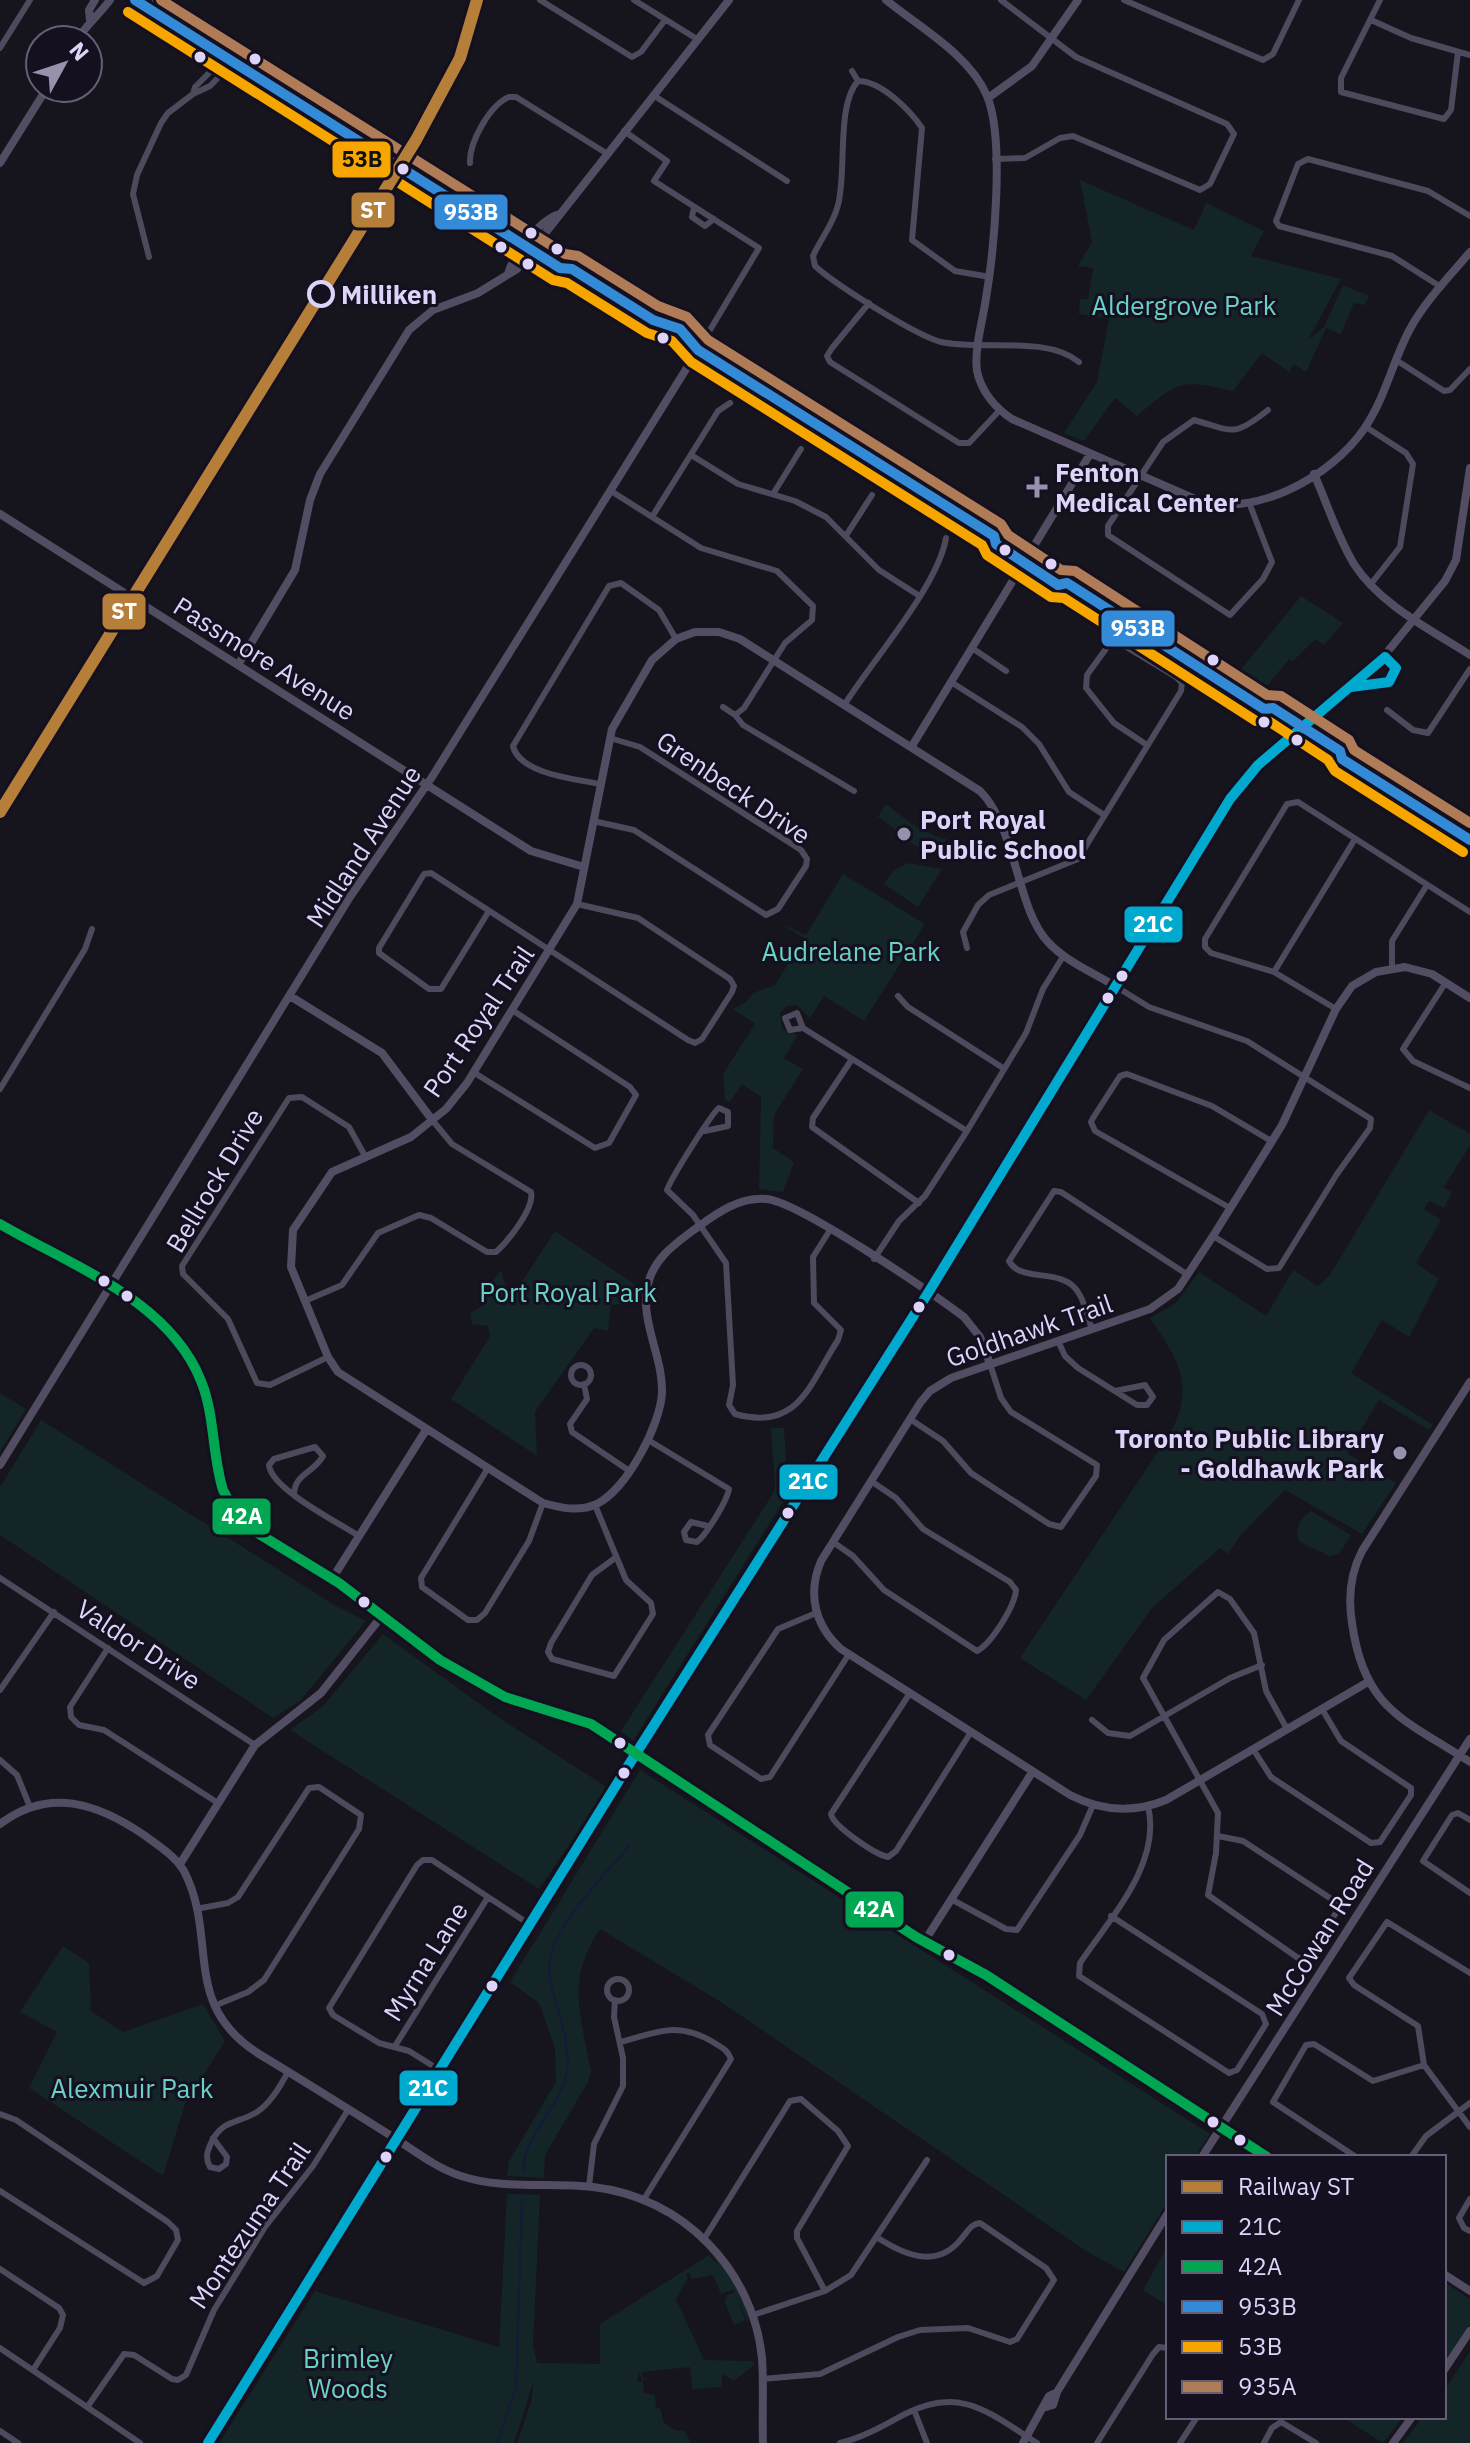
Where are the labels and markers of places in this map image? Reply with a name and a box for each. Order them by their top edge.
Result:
unlabelled marker [192,49,208,65]
unlabelled marker [247,51,263,67]
unlabelled marker [395,161,411,177]
unlabelled marker [523,225,539,241]
unlabelled marker [493,239,509,255]
unlabelled marker [549,241,565,257]
unlabelled marker [520,256,536,272]
place label: Milliken [341,277,437,311]
marker: Milliken [308,281,334,307]
unlabelled marker [655,330,671,346]
place label: Fenton Medical Center [1055,455,1238,519]
marker: Fenton Medical Center [1026,476,1048,498]
unlabelled marker [997,542,1013,558]
unlabelled marker [1043,556,1059,572]
unlabelled marker [1205,652,1221,668]
unlabelled marker [1256,714,1272,730]
unlabelled marker [1289,732,1305,748]
place label: Port Royal Public School [920,802,1086,866]
marker: Port Royal Public School [895,825,913,843]
unlabelled marker [1114,968,1130,984]
unlabelled marker [1100,990,1116,1006]
unlabelled marker [96,1273,112,1289]
unlabelled marker [119,1288,135,1304]
unlabelled marker [911,1299,927,1315]
place label: Toronto Public Library - Goldhawk Park [1115,1421,1384,1485]
marker: Toronto Public Library - Goldhawk Park [1391,1444,1409,1462]
unlabelled marker [780,1505,796,1521]
unlabelled marker [356,1594,372,1610]
unlabelled marker [612,1735,628,1751]
unlabelled marker [616,1765,632,1781]
unlabelled marker [941,1947,957,1963]
unlabelled marker [484,1978,500,1994]
unlabelled marker [1205,2114,1221,2130]
unlabelled marker [1232,2132,1248,2148]
unlabelled marker [378,2149,394,2165]

